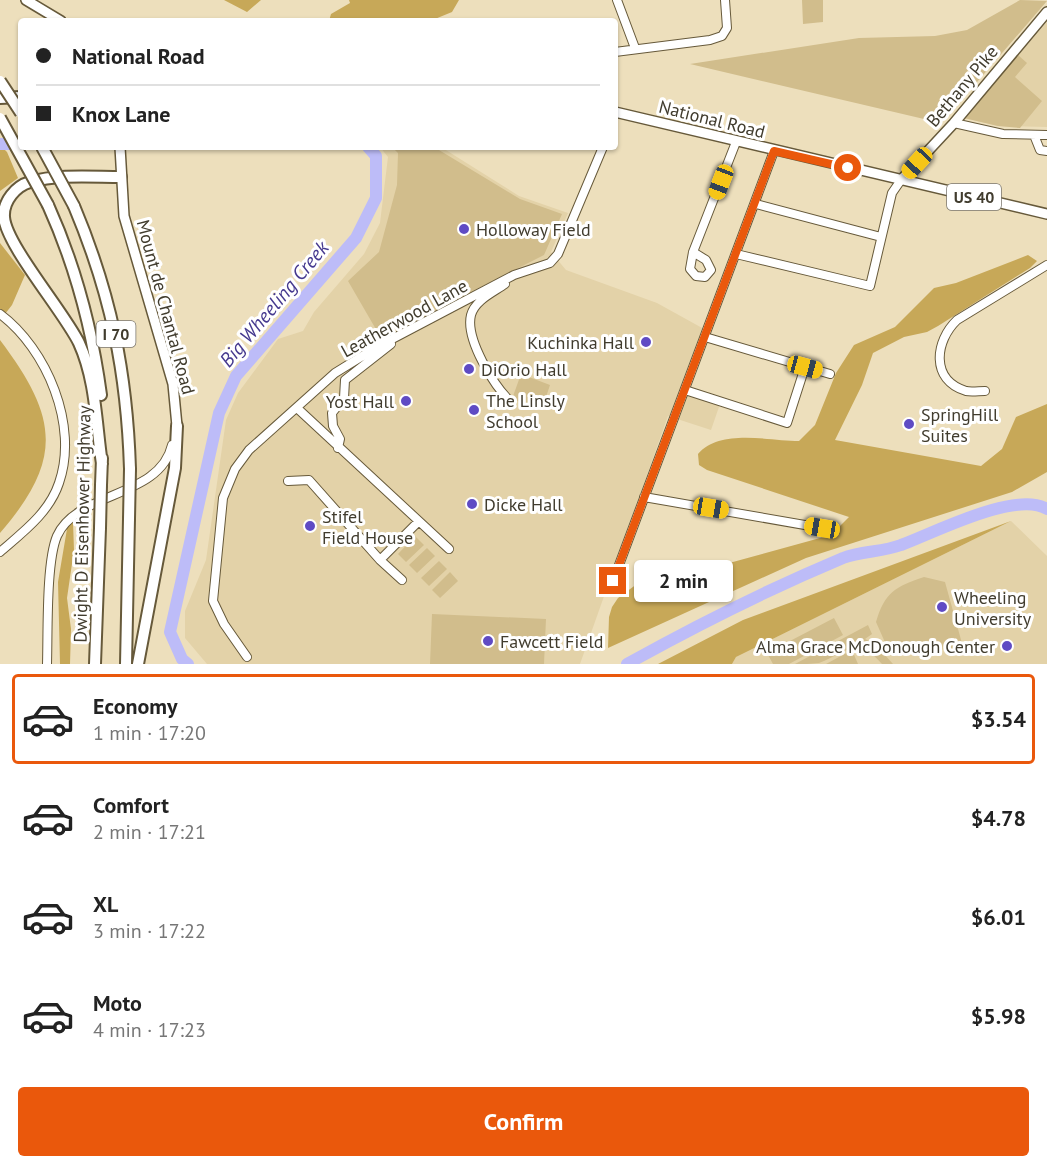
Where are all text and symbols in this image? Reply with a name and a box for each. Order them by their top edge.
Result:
street label: Bethany Pike [921,41,1003,131]
text: National Road [72,42,205,70]
street label: National Road [657,95,767,143]
text: Knox Lane [72,100,170,128]
car [898,144,936,182]
route start [834,154,861,181]
car [706,162,736,202]
road number: US 40 [947,184,1001,210]
street label: Mount de Chantal Road [132,217,200,397]
place label: Holloway Field [476,218,591,241]
marker: Holloway Field [457,222,471,236]
water label: Big Wheeling Creek [214,235,335,372]
street label: Leatherwood Lane [337,274,471,362]
road number: I 70 [96,321,136,347]
place label: Kuchinka Hall [527,331,635,354]
marker: Kuchinka Hall [639,335,653,349]
car [785,354,825,380]
place label: DiOrio Hall [481,358,568,381]
marker: DiOrio Hall [462,362,476,376]
place label: The Linsly School [486,389,566,433]
place label: Yost Hall [326,390,395,413]
marker: Yost Hall [399,394,413,408]
marker: The Linsly School [467,403,481,417]
place label: SpringHill Suites [921,403,999,447]
street label: Dwight D Eisenhower Highway [68,405,96,643]
marker: SpringHill Suites [902,417,916,431]
place label: Dicke Hall [484,493,563,516]
car [692,496,730,520]
marker: Dicke Hall [465,497,479,511]
place label: Stifel Field House [322,505,413,549]
car [803,516,841,540]
marker: Stifel Field House [303,519,317,533]
callout: 2 min [634,560,733,602]
route end [599,567,626,594]
text: 2 min [659,568,708,594]
place label: Wheeling University [954,586,1032,630]
marker: Wheeling University [935,600,949,614]
place label: Fawcett Field [500,630,603,653]
marker: Fawcett Field [481,634,495,648]
place label: Alma Grace McDonough Center [756,635,995,658]
marker: Alma Grace McDonough Center [1000,639,1014,653]
icon: car [21,692,75,746]
text: Economy [93,692,177,720]
text: $3.54 [971,705,1026,733]
text: 1 min · 17:20 [93,720,206,746]
icon: car [21,791,75,845]
text: Comfort [93,791,169,819]
text: $4.78 [971,804,1026,832]
text: 2 min · 17:21 [93,819,206,845]
icon: car [21,890,75,944]
text: XL [93,890,118,918]
text: $6.01 [971,903,1026,931]
text: 3 min · 17:22 [93,918,206,944]
icon: car [21,989,75,1043]
text: Moto [93,989,142,1017]
text: $5.98 [971,1002,1026,1030]
text: 4 min · 17:23 [93,1017,206,1043]
button: Confirm [18,1087,1029,1156]

